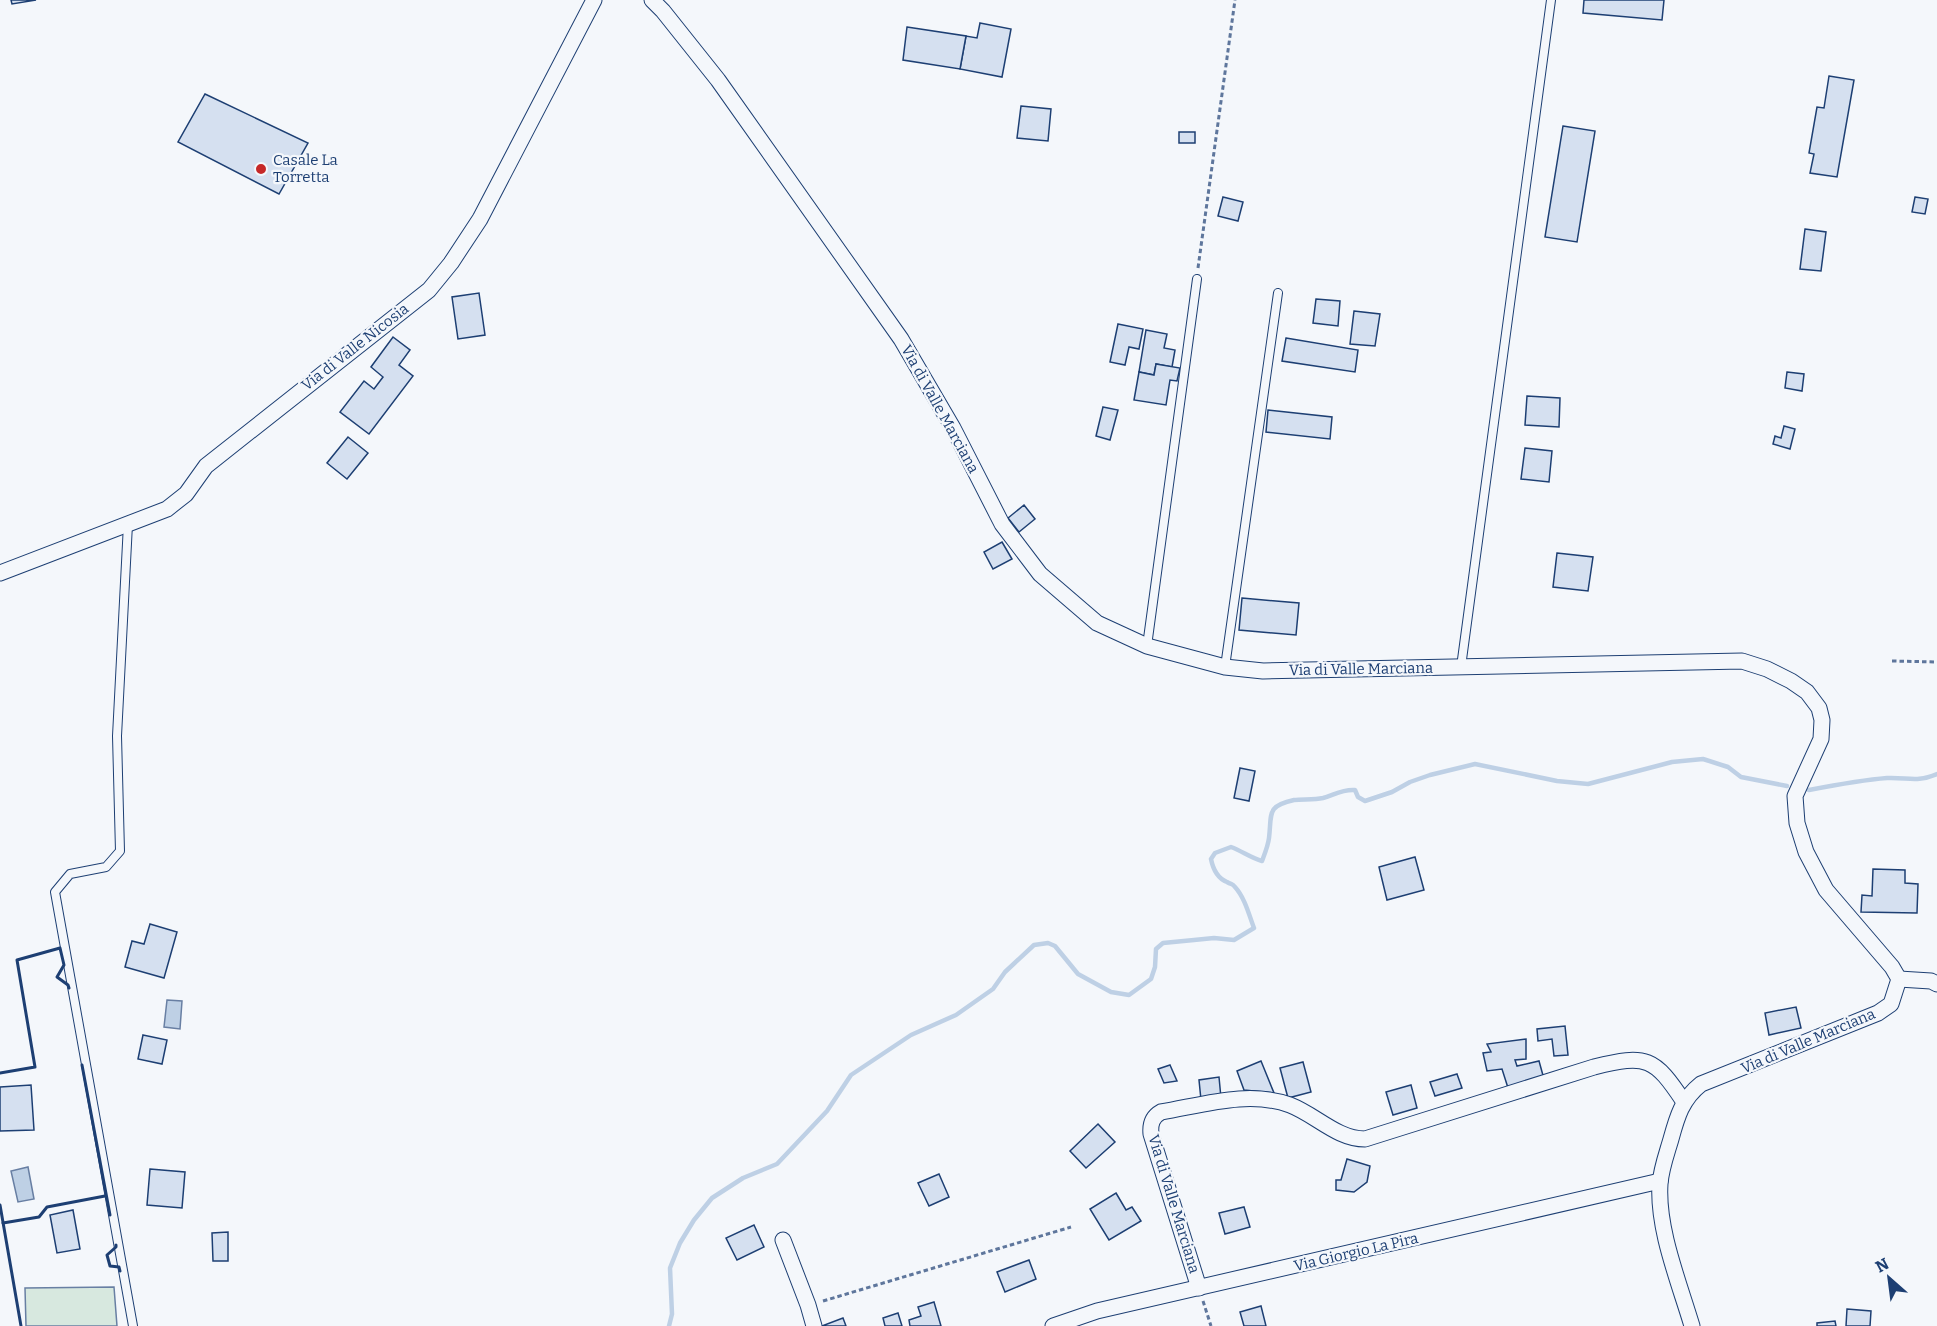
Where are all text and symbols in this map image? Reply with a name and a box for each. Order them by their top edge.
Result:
place label: Casale La Torretta [273,151,338,186]
marker: Casale La Torretta [254,162,268,176]
street label: Via di Valle Nicosia [298,300,412,394]
street label: Via di Valle Marciana [897,342,983,476]
street label: Via di Valle Marciana [1289,659,1433,679]
street label: Via di Valle Marciana [1738,1005,1878,1077]
street label: Via di Valle Marciana [1144,1133,1204,1275]
street label: Via Giorgio La Pira [1292,1229,1420,1275]
north arrow [1859,1248,1919,1308]
text: N [1872,1254,1892,1276]

